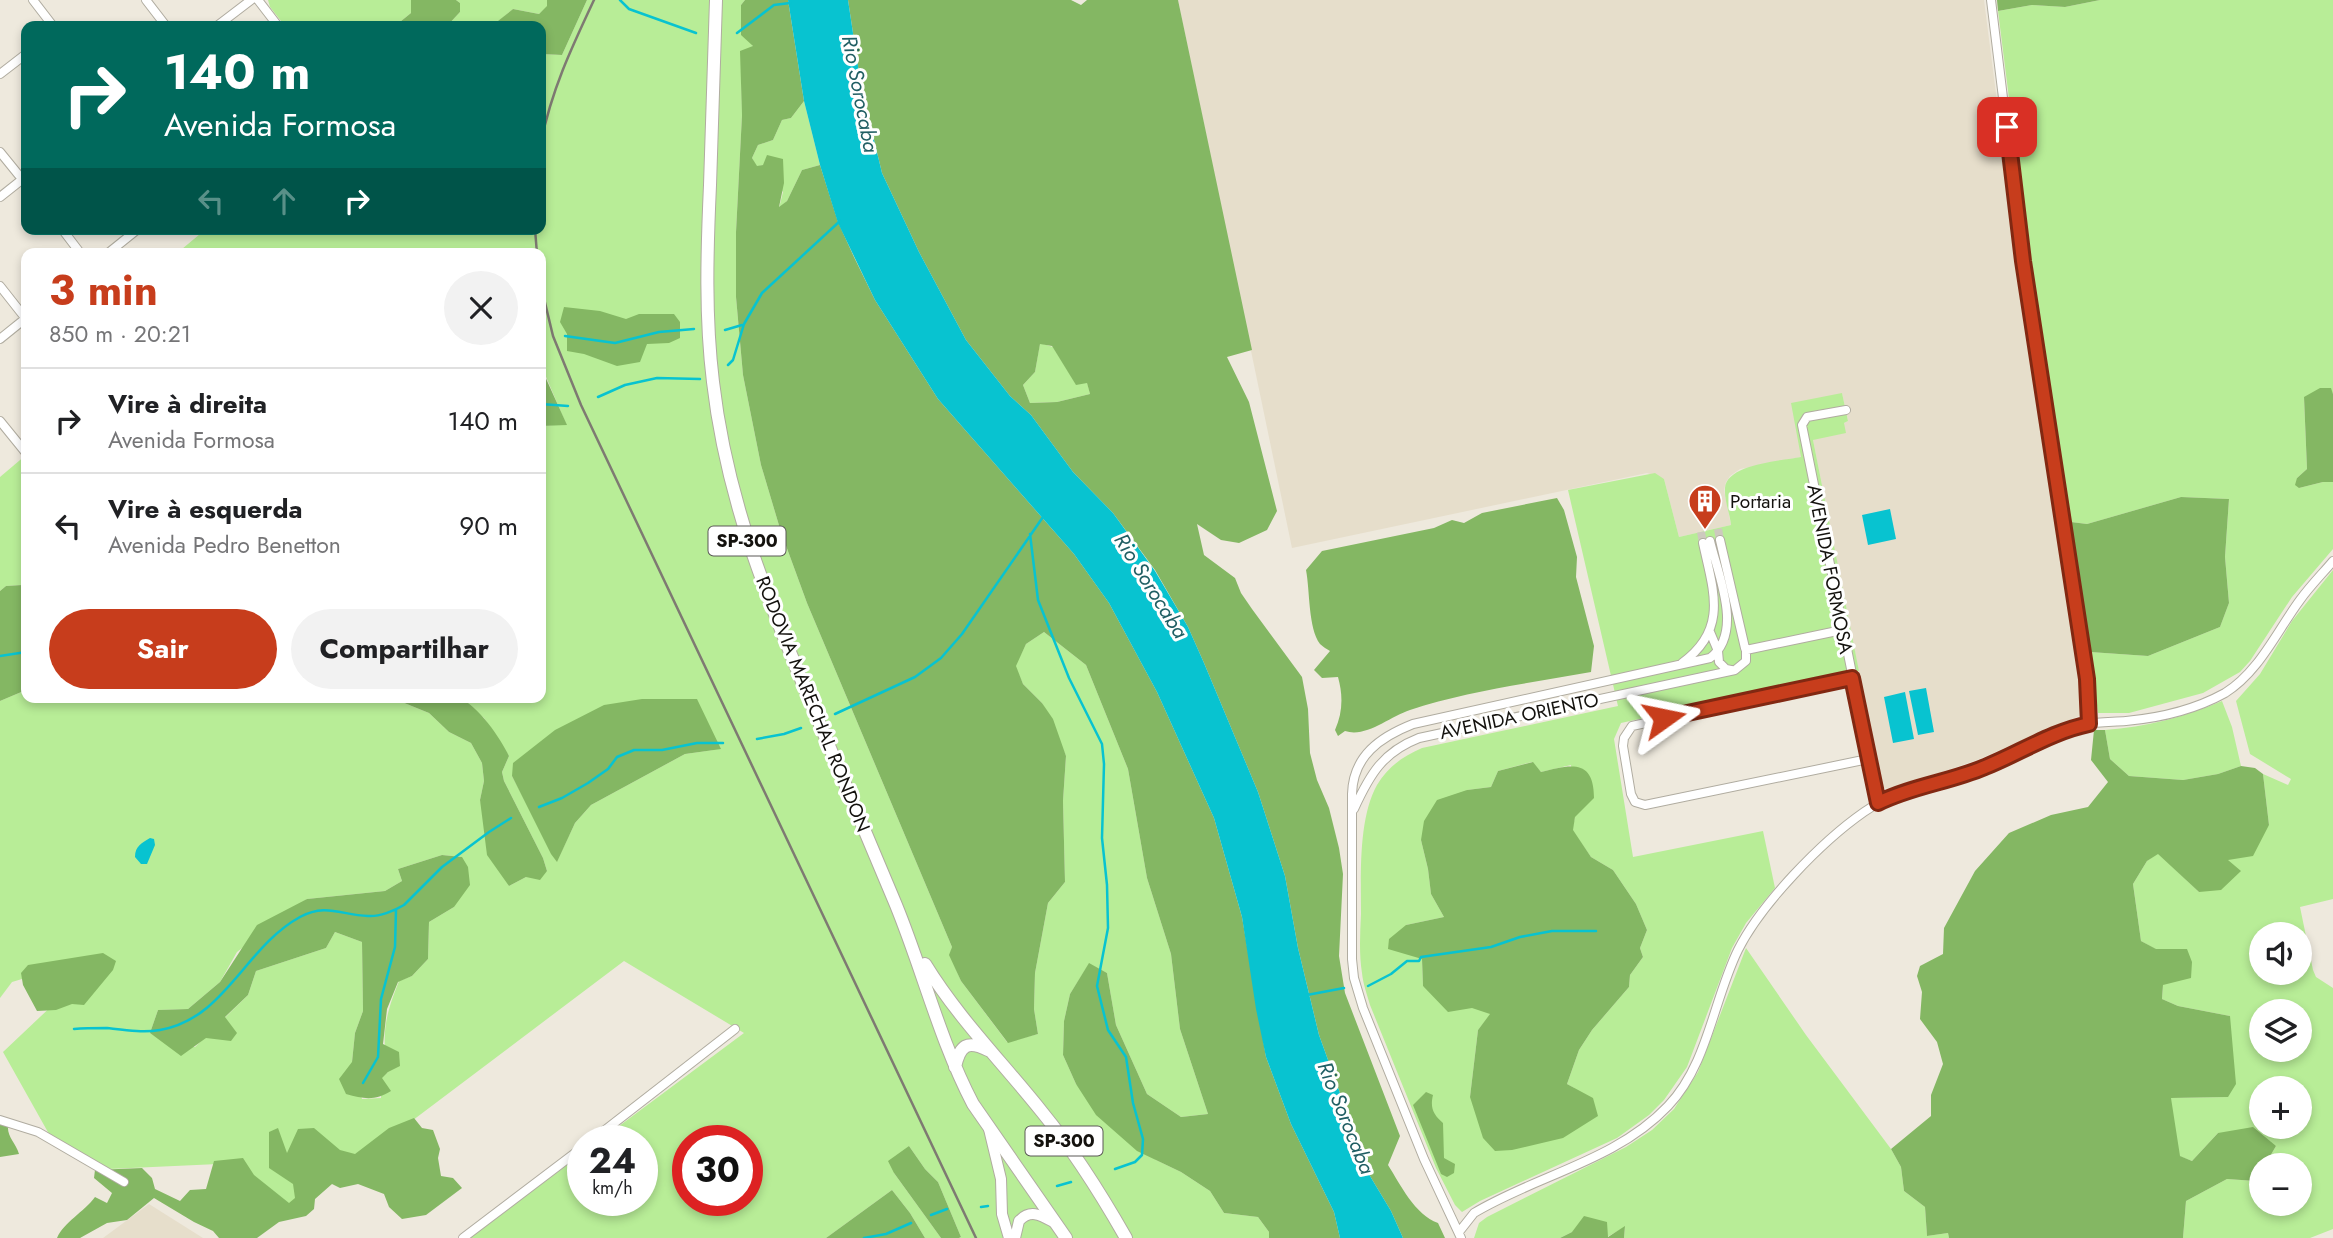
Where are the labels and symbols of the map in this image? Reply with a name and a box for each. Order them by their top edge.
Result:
water label: Rio Sorocaba [834,33,886,156]
pin [1977,97,2037,157]
building icon: Portaria [1686,482,1724,531]
street label: AVENIDA FORMOSA [1800,482,1860,656]
place label: Portaria [1730,488,1791,515]
road number: SP-300 [708,526,786,556]
water label: Rio Sorocaba [1107,528,1195,645]
street label: RODOVIA MARECHAL RONDON [749,572,877,836]
position arrow [1627,681,1701,755]
street label: AVENIDA ORIENTO [1437,686,1601,746]
water label: Rio Sorocaba [1310,1057,1382,1179]
speed limit sign: 30 [672,1125,763,1216]
road number: SP-300 [1026,1126,1102,1156]

